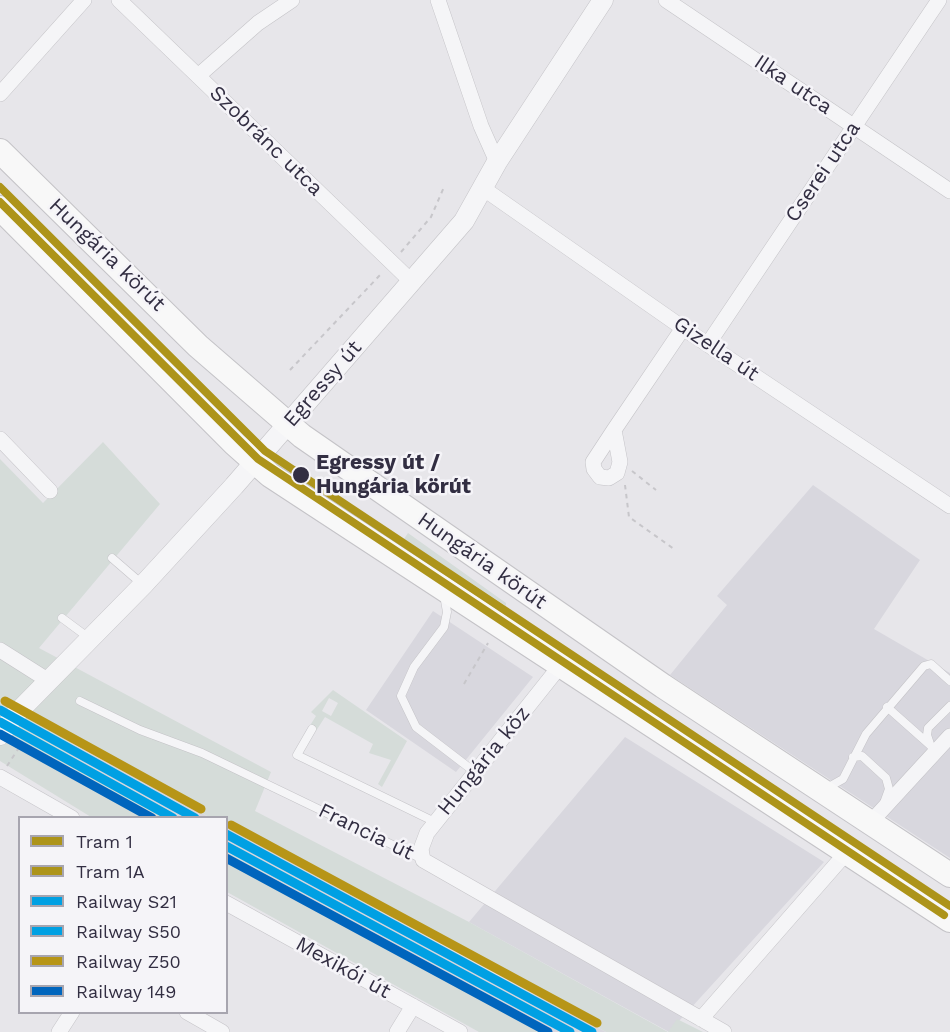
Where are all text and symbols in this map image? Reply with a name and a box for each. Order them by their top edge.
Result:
street label: Ilka utca [749,50,837,120]
street label: Szobránc utca [204,81,328,201]
street label: Cserei utca [780,117,866,227]
street label: Hungária körút [44,193,170,317]
street label: Gizella út [668,311,764,387]
street label: Egressy út [279,336,367,432]
place label: Egressy út / Hungária körút [316,450,471,500]
marker: Egressy út / Hungária körút [291,465,311,485]
street label: Hungária körút [413,507,551,615]
street label: Hungária köz [432,702,536,820]
street label: Francia út [314,798,418,866]
legend [18,816,228,1014]
text: Tram 1 [76,831,133,852]
text: Tram 1A [76,861,145,882]
text: Railway S21 [76,891,177,912]
text: Railway S50 [76,921,181,942]
street label: Mexikói út [291,932,395,1004]
text: Railway Z50 [76,951,181,972]
text: Railway 149 [76,981,176,1002]

